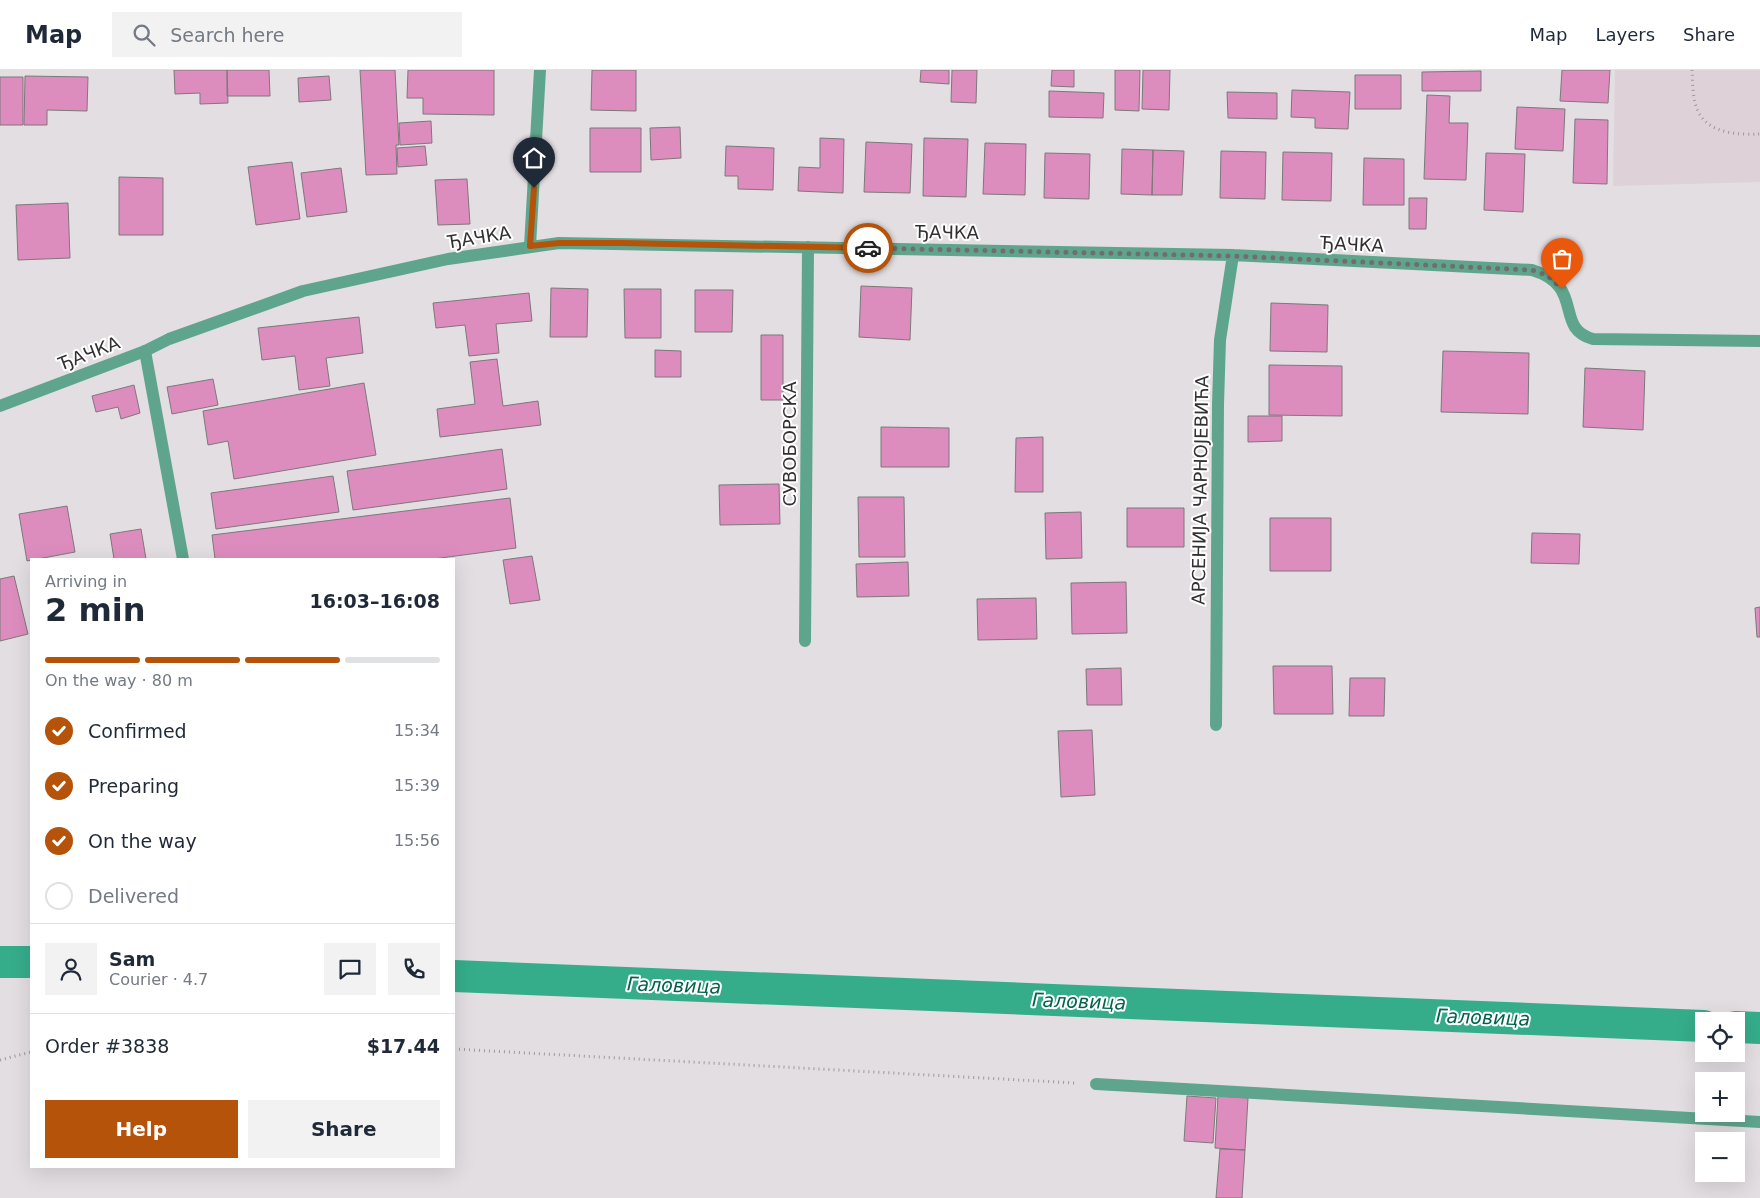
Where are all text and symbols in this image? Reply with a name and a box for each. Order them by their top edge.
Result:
search box [112,12,462,57]
text: Map [25,21,82,49]
icon: search [130,21,158,49]
text: Search here [170,24,284,46]
text: Map [1529,24,1567,45]
text: Layers [1595,24,1655,45]
text: Share [1683,24,1735,45]
pin [513,137,555,188]
icon: home [520,144,548,172]
street label: ЂАЧКА [914,221,980,243]
street label: ЂАЧКА [445,222,513,253]
courier [843,223,893,273]
street label: ЂАЧКА [1319,232,1385,256]
icon: car [854,234,882,262]
pin [1541,238,1583,289]
icon: bag [1548,245,1576,273]
street label: ЂАЧКА [54,332,123,375]
street label: АРСЕНИЈА ЧАРНОЈЕВИЋА [1187,374,1213,605]
street label: СУВОБОРСКА [779,381,800,507]
text: Arriving in [45,572,127,591]
text: 16:03–16:08 [310,590,440,612]
text: 2 min [45,591,146,629]
text: On the way · 80 m [45,671,193,690]
icon: check [45,717,73,745]
text: Confirmed [88,720,187,742]
text: 15:34 [394,721,440,740]
icon: check [45,772,73,800]
text: Preparing [88,775,179,797]
text: 15:39 [394,776,440,795]
icon: check [45,827,73,855]
text: On the way [88,830,197,852]
text: 15:56 [394,831,440,850]
text: Delivered [88,885,179,907]
button: person [45,943,97,995]
button: chat [324,943,376,995]
button: phone [388,943,440,995]
text: Sam [109,948,155,970]
text: Courier · 4.7 [109,970,208,989]
water label: Галовица [627,972,721,998]
water label: Галовица [1032,988,1126,1014]
water label: Галовица [1436,1004,1530,1030]
map controls [1695,1012,1745,1182]
button: locate [1695,1012,1745,1062]
text: Order #3838 [45,1035,169,1057]
text: $17.44 [367,1035,440,1057]
button: + [1695,1072,1745,1122]
button: Help [45,1100,238,1158]
button: Share [248,1100,440,1158]
button: − [1695,1132,1745,1182]

